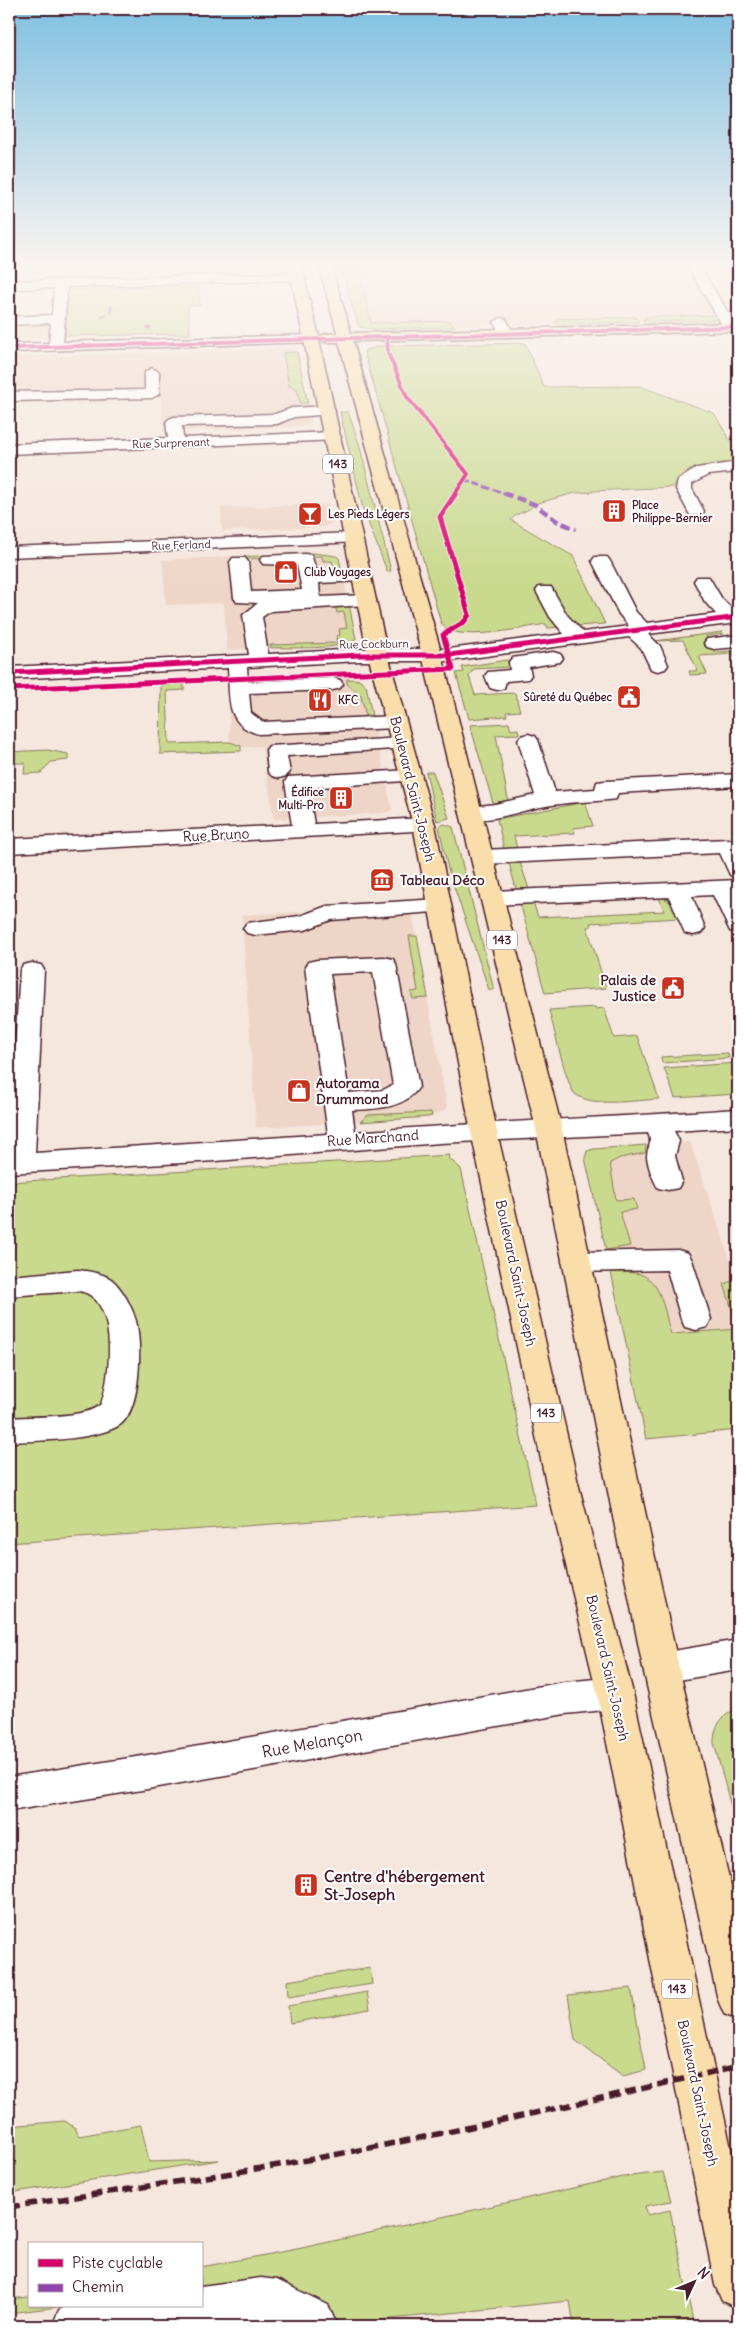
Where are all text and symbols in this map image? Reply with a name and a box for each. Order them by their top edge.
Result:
street label: Rue Surprenant [132,435,210,451]
road number: 143 [323,454,353,474]
building icon: Place Philippe-Bernier [601,498,627,524]
place label: Place Philippe-Bernier [632,498,713,526]
bar icon: Les Pieds Légers [297,501,323,527]
place label: Les Pieds Légers [328,507,409,522]
street label: Rue Ferland [151,537,211,553]
shop icon: Club Voyages [273,559,299,585]
place label: Club Voyages [304,565,371,580]
street label: Rue Cockburn [339,636,409,652]
public building icon: Sûreté du Québec [616,684,642,710]
restaurant icon: KFC [307,687,333,713]
place label: Sûreté du Québec [524,690,612,704]
place label: KFC [338,693,359,707]
street label: Boulevard Saint-Joseph [386,714,440,864]
place label: Édifice Multi-Pro [278,784,324,812]
building icon: Édifice Multi-Pro [328,785,354,811]
street label: Rue Bruno [182,824,250,846]
museum icon: Tableau Déco [369,867,395,893]
place label: Tableau Déco [400,871,485,889]
road number: 143 [487,930,517,950]
place label: Palais de Justice [600,971,656,1005]
public building icon: Palais de Justice [660,975,686,1001]
place label: Autorama Drummond [316,1074,389,1108]
shop icon: Autorama Drummond [286,1078,312,1104]
street label: Rue Marchand [326,1126,420,1150]
street label: Boulevard Saint-Joseph [492,1198,540,1348]
road number: 143 [531,1404,561,1422]
street label: Boulevard Saint-Joseph [582,1593,634,1743]
street label: Rue Melançon [260,1724,364,1762]
place label: Centre d'hébergement St-Joseph [324,1866,485,1905]
building icon: Centre d'hébergement St-Joseph [293,1872,319,1898]
road number: 143 [662,1980,692,1998]
street label: Boulevard Saint-Joseph [674,2018,722,2168]
legend [28,2242,202,2308]
text: Piste cyclable [72,2253,163,2272]
north arrow [670,2258,720,2308]
text: N [694,2263,713,2283]
text: Chemin [72,2277,124,2296]

